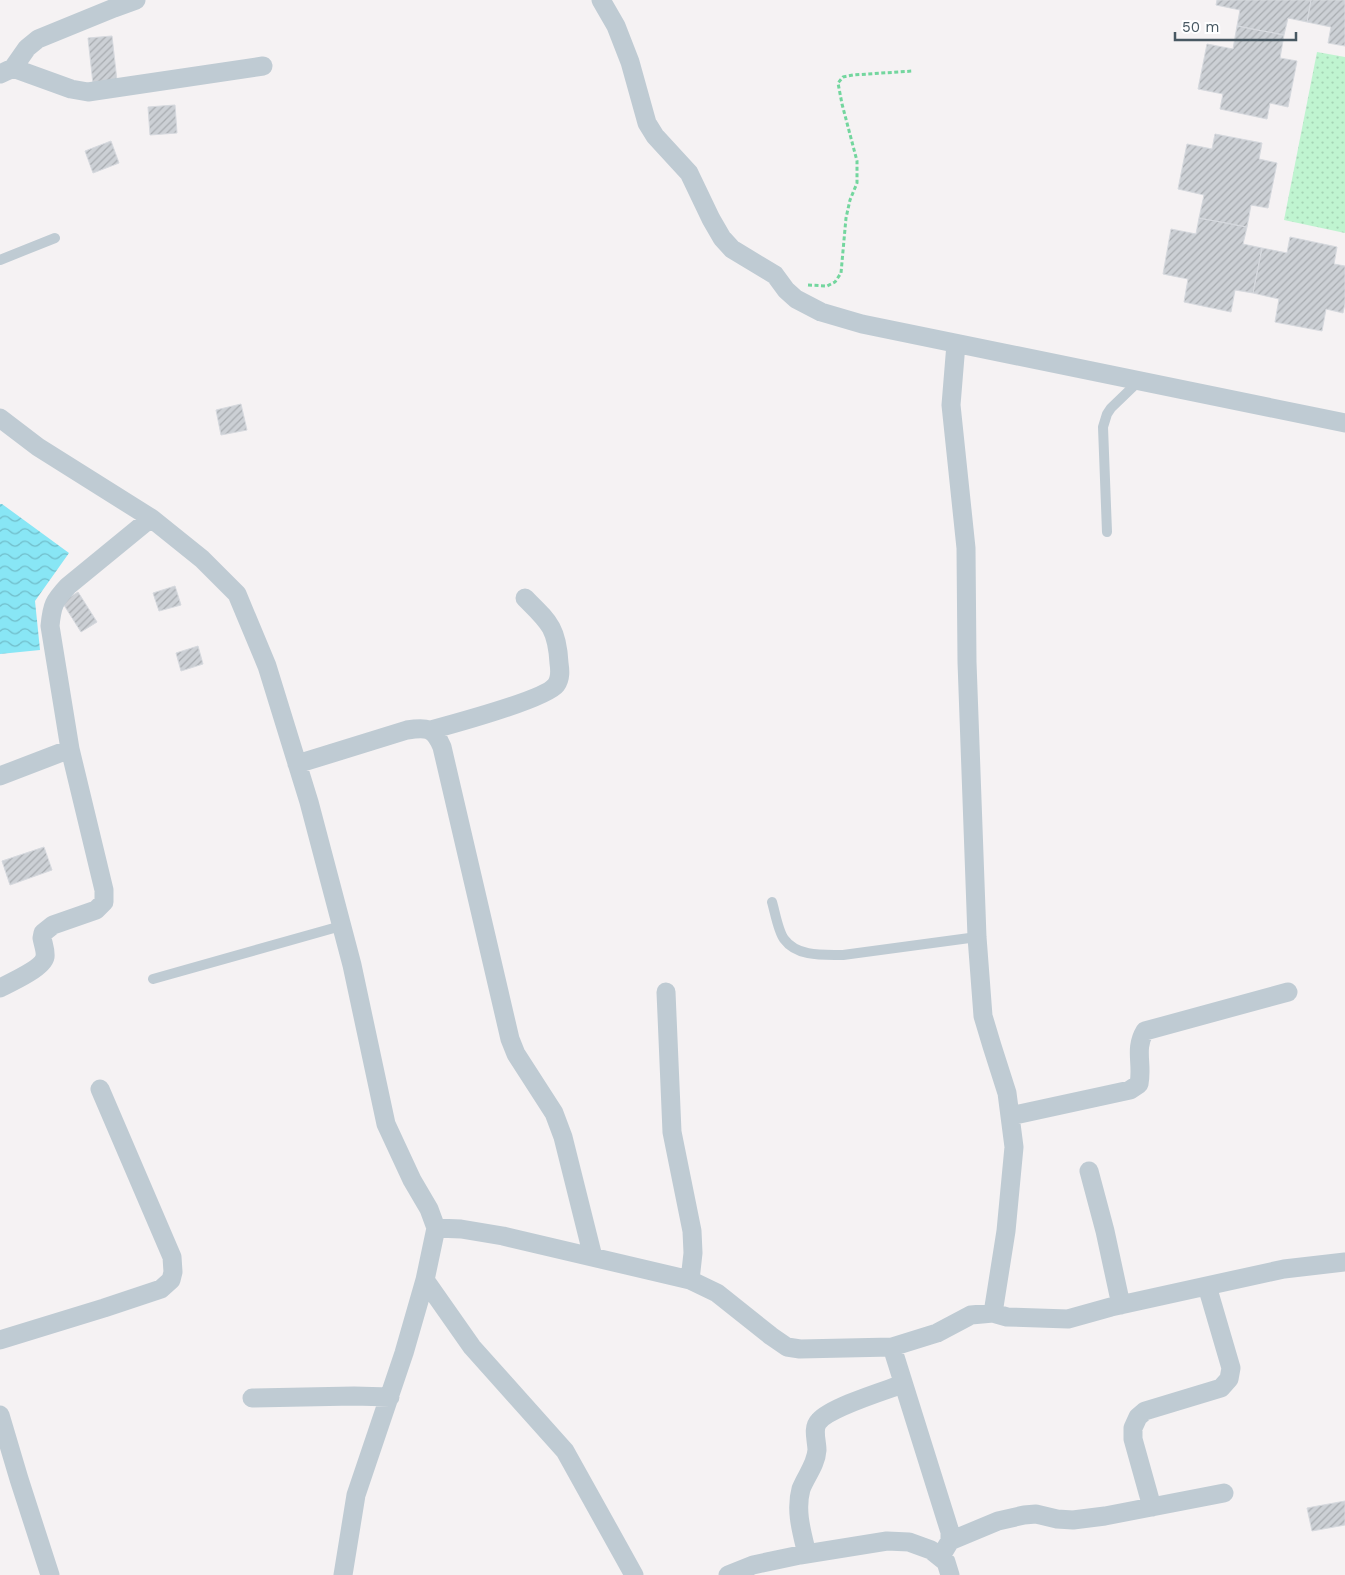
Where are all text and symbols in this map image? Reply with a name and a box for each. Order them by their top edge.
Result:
scale bar [1175,10,1296,42]
text: 50 m [1182,18,1219,36]

